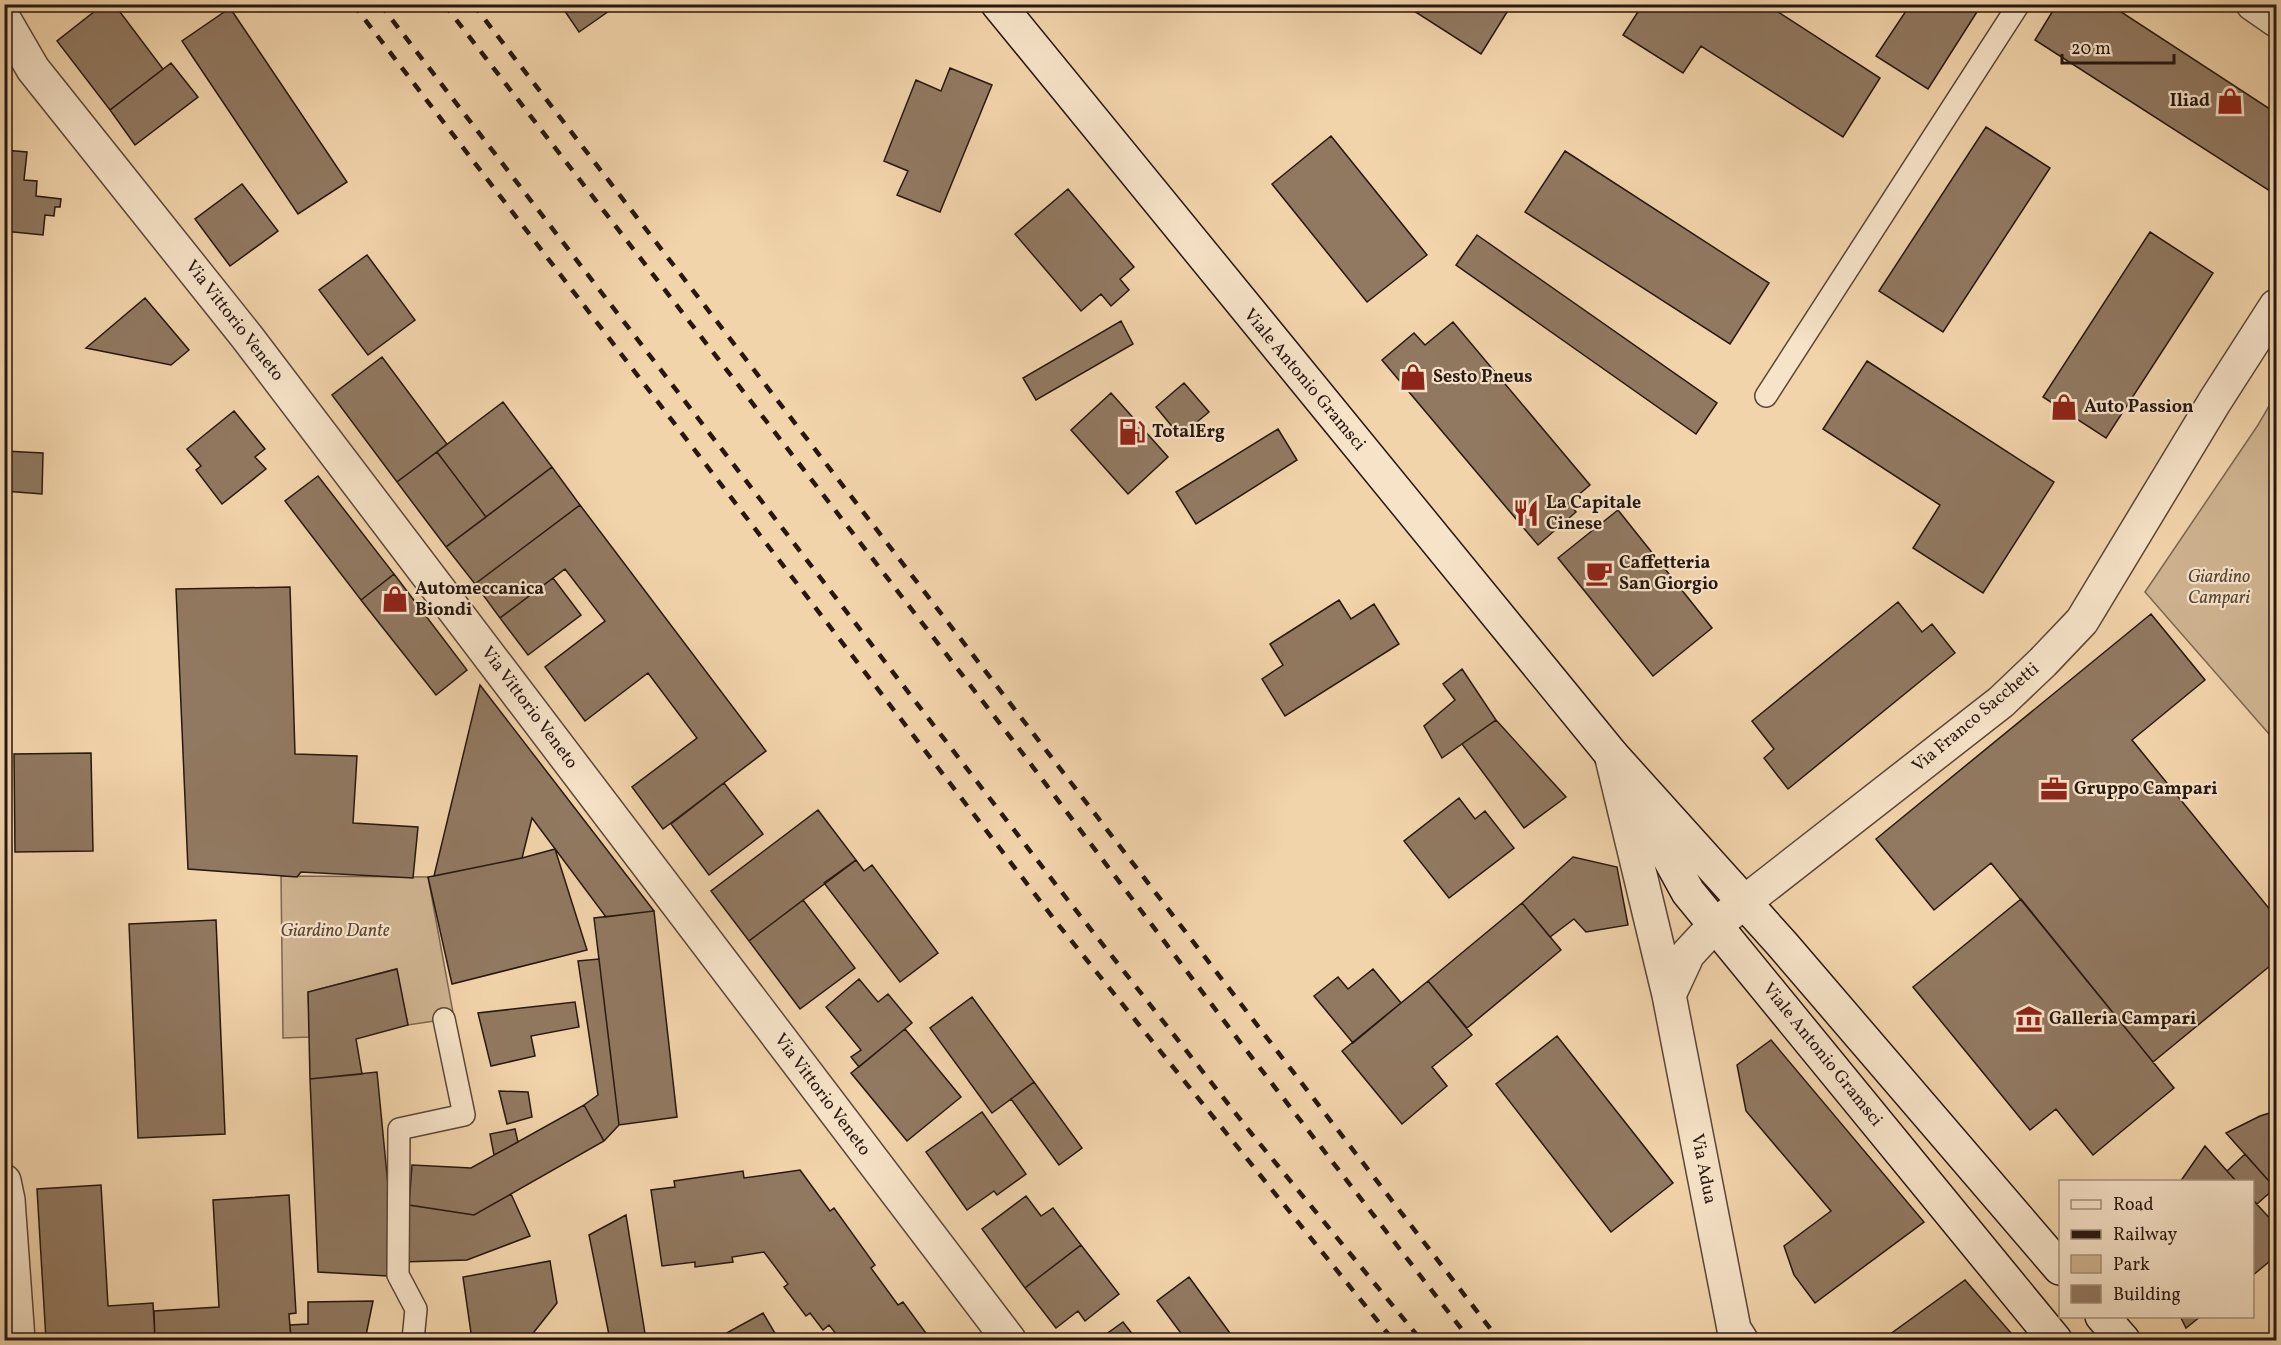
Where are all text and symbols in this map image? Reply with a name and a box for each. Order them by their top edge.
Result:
scale bar [2062,27,2174,65]
text: 20 m [2071,37,2111,62]
shop icon: Iliad [2215,86,2245,116]
place label: Iliad [2170,89,2210,114]
street label: Via Vittorio Veneto [179,255,289,387]
street label: Viale Antonio Gramsci [1237,304,1371,456]
shop icon: Sesto Pneus [1398,362,1428,392]
place label: Sesto Pneus [1433,365,1533,390]
shop icon: Auto Passion [2049,392,2079,422]
place label: Auto Passion [2084,395,2194,420]
fuel station icon: TotalErg [1117,417,1147,447]
place label: TotalErg [1152,420,1225,445]
place label: La Capitale Cinese [1546,491,1641,537]
restaurant icon: La Capitale Cinese [1511,498,1541,528]
place label: Caffetteria San Giorgio [1619,551,1718,597]
cafe icon: Caffetteria San Giorgio [1584,558,1614,588]
park label: Giardino Campari [2188,565,2251,611]
place label: Automeccanica Biondi [415,577,544,623]
shop icon: Automeccanica Biondi [380,584,410,614]
street label: Via Vittorio Veneto [475,642,583,774]
street label: Via Franco Sacchetti [1907,657,2045,779]
office icon: Gruppo Campari [2039,774,2069,804]
place label: Gruppo Campari [2074,777,2218,802]
park label: Giardino Dante [281,919,390,944]
street label: Viale Antonio Gramsci [1756,978,1888,1132]
museum icon: Galleria Campari [2014,1004,2044,1034]
place label: Galleria Campari [2049,1007,2196,1032]
street label: Via Vittorio Veneto [768,1029,876,1161]
street label: Via Adua [1684,1132,1722,1206]
legend [2059,1180,2254,1318]
text: Road [2113,1193,2154,1218]
text: Railway [2113,1223,2177,1248]
text: Park [2113,1253,2150,1278]
text: Building [2113,1283,2181,1308]

